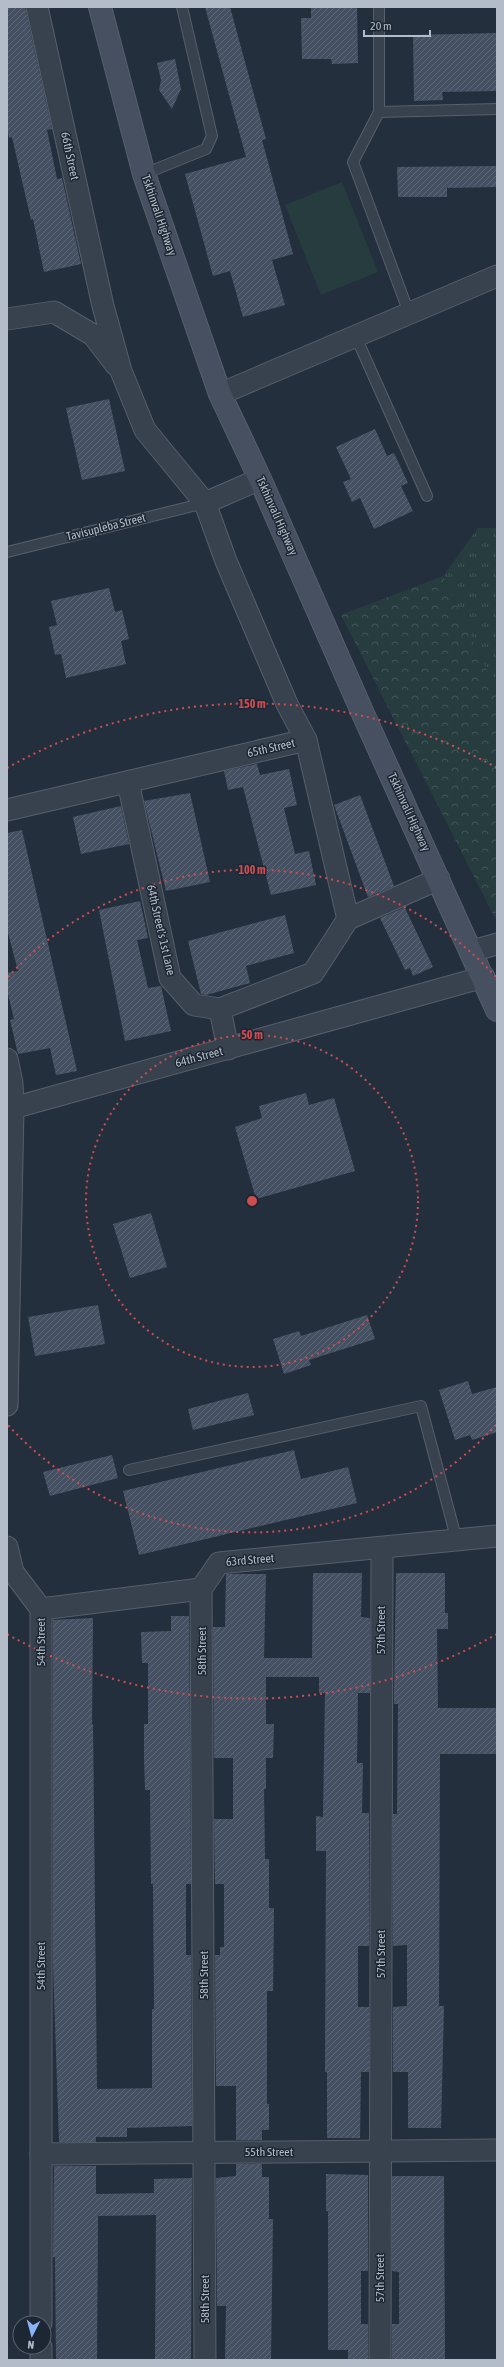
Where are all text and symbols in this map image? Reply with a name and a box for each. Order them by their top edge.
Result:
scale bar [364,12,430,38]
text: 20 m [370,19,392,33]
street label: 66th Street [58,131,82,182]
street label: Tskhinvali Highway [139,173,179,257]
street label: Tskhinvali Highway [253,474,301,558]
street label: Tavisupleba Street [65,510,148,544]
text: 150 m [238,697,266,711]
street label: 65th Street [246,736,297,760]
street label: Tskhinvali Highway [385,771,433,853]
text: 100 m [238,863,266,877]
street label: 64th Street's 1st Lane [144,883,178,977]
text: 50 m [241,1028,263,1042]
street label: 64th Street [174,1044,225,1070]
centre of rings [245,1194,259,1208]
street label: 63rd Street [225,1551,275,1569]
street label: 57th Street [374,1605,388,1654]
street label: 54th Street [34,1617,48,1666]
street label: 58th Street [195,1626,209,1675]
street label: 57th Street [374,1929,388,1978]
street label: 54th Street [34,1941,48,1990]
street label: 58th Street [197,1950,211,1999]
street label: 55th Street [245,2145,294,2159]
street label: 57th Street [373,2253,387,2302]
street label: 58th Street [198,2274,212,2323]
north arrow [12,2315,52,2355]
text: N [27,2339,35,2351]

